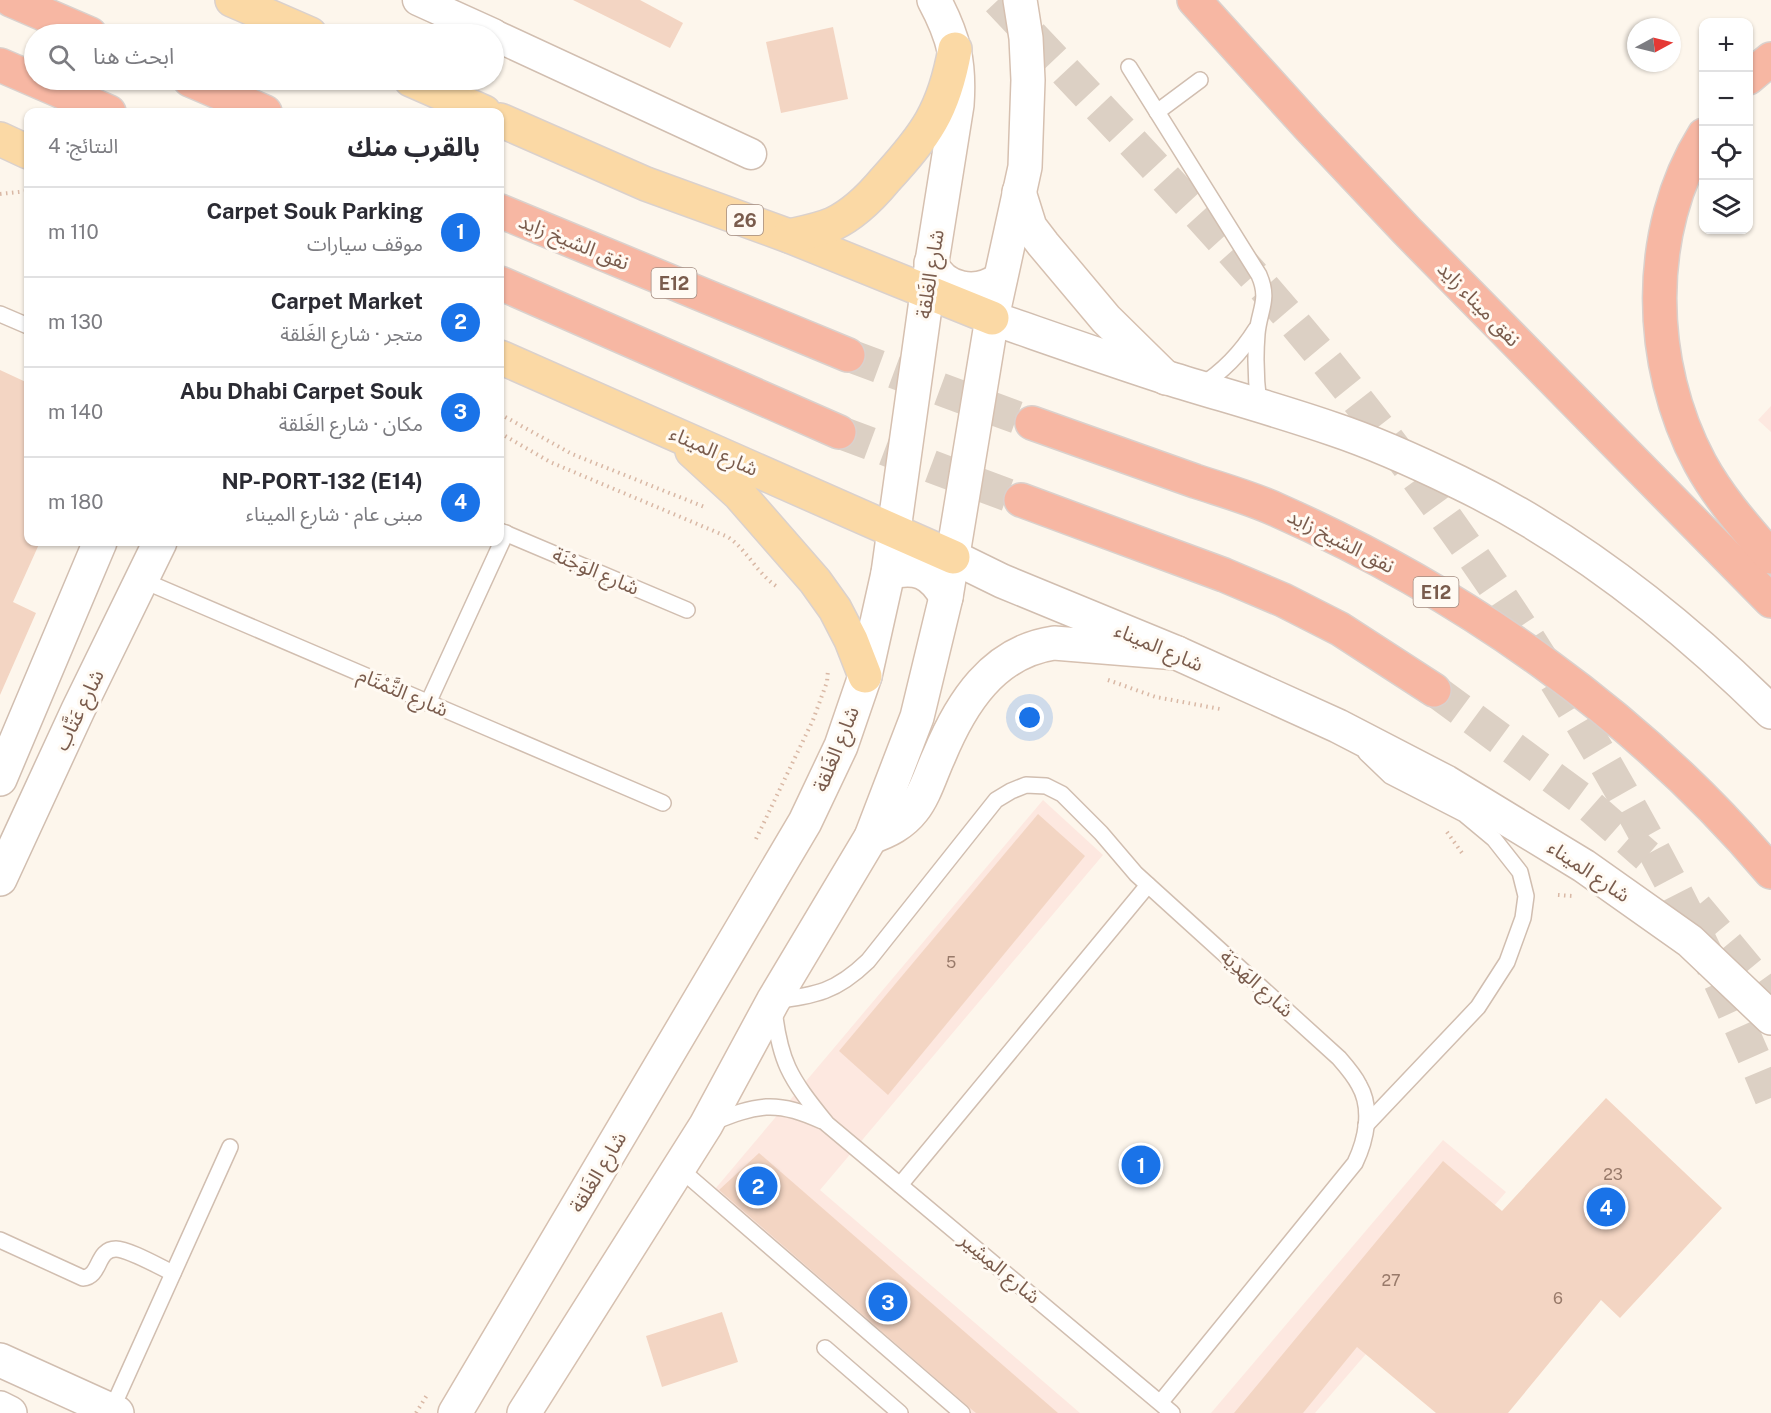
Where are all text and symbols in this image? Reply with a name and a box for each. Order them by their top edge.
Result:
north arrow [1627,18,1681,72]
map controls [1699,18,1753,234]
button: + [1699,18,1753,72]
search box [24,24,504,90]
icon: search [45,41,78,74]
text: ابحث هنا [93,43,174,69]
button: − [1699,72,1753,126]
button: locate [1699,126,1753,180]
text: بالقرب منك [347,131,480,162]
text: النتائج: 4 [48,134,118,158]
button: layers [1699,180,1753,234]
text: Carpet Souk Parking [206,198,423,224]
road number: 26 [727,205,763,235]
street label: نفق الشيخ زايد [514,209,633,278]
text: 110 m [48,220,99,244]
text: 1 [456,220,465,244]
street label: شارع الغَلقة [911,228,952,321]
text: موقف سيارات [307,232,423,256]
street label: نفق ميناء زايد [1432,257,1525,352]
road number: E12 [652,268,696,298]
text: Carpet Market [271,288,423,314]
text: 130 m [48,310,103,334]
text: 2 [454,310,467,334]
text: متجر · شارع الغَلقة [280,322,423,346]
text: Abu Dhabi Carpet Souk [180,378,423,404]
text: 140 m [48,400,103,424]
text: 3 [454,400,467,424]
text: مكان · شارع الغَلقة [279,412,423,436]
street label: شارع الميناء [665,421,762,484]
text: NP-PORT-132 (E14) [221,468,423,494]
text: 180 m [48,490,103,514]
text: 4 [454,490,467,514]
text: مبنى عام · شارع الميناء [246,502,423,526]
street label: نفق الشيخ زايد [1282,504,1398,581]
street label: شارع الوَجْنَة [548,542,643,603]
road number: E12 [1414,577,1458,607]
street label: شارع الميناء [1110,618,1207,679]
street label: شارع التَّمْتَام [353,662,452,725]
street label: شارع عَتَّاب [49,665,112,756]
street label: شارع الغَلقة [808,703,867,796]
your location [1015,703,1044,732]
street label: شارع الميناء [1542,835,1635,910]
street label: شارع الهَدِيَة [1213,944,1299,1024]
house number: 5 [946,953,956,972]
street label: شارع الغَلقة [565,1127,634,1218]
pin: 1 [1122,1142,1160,1188]
pin: 2 [738,1164,777,1208]
house number: 23 [1603,1165,1623,1184]
pin: 4 [1586,1184,1626,1230]
street label: شارع المِشِير [952,1227,1045,1311]
house number: 27 [1381,1271,1401,1290]
pin: 3 [868,1280,908,1324]
house number: 6 [1553,1289,1563,1308]

